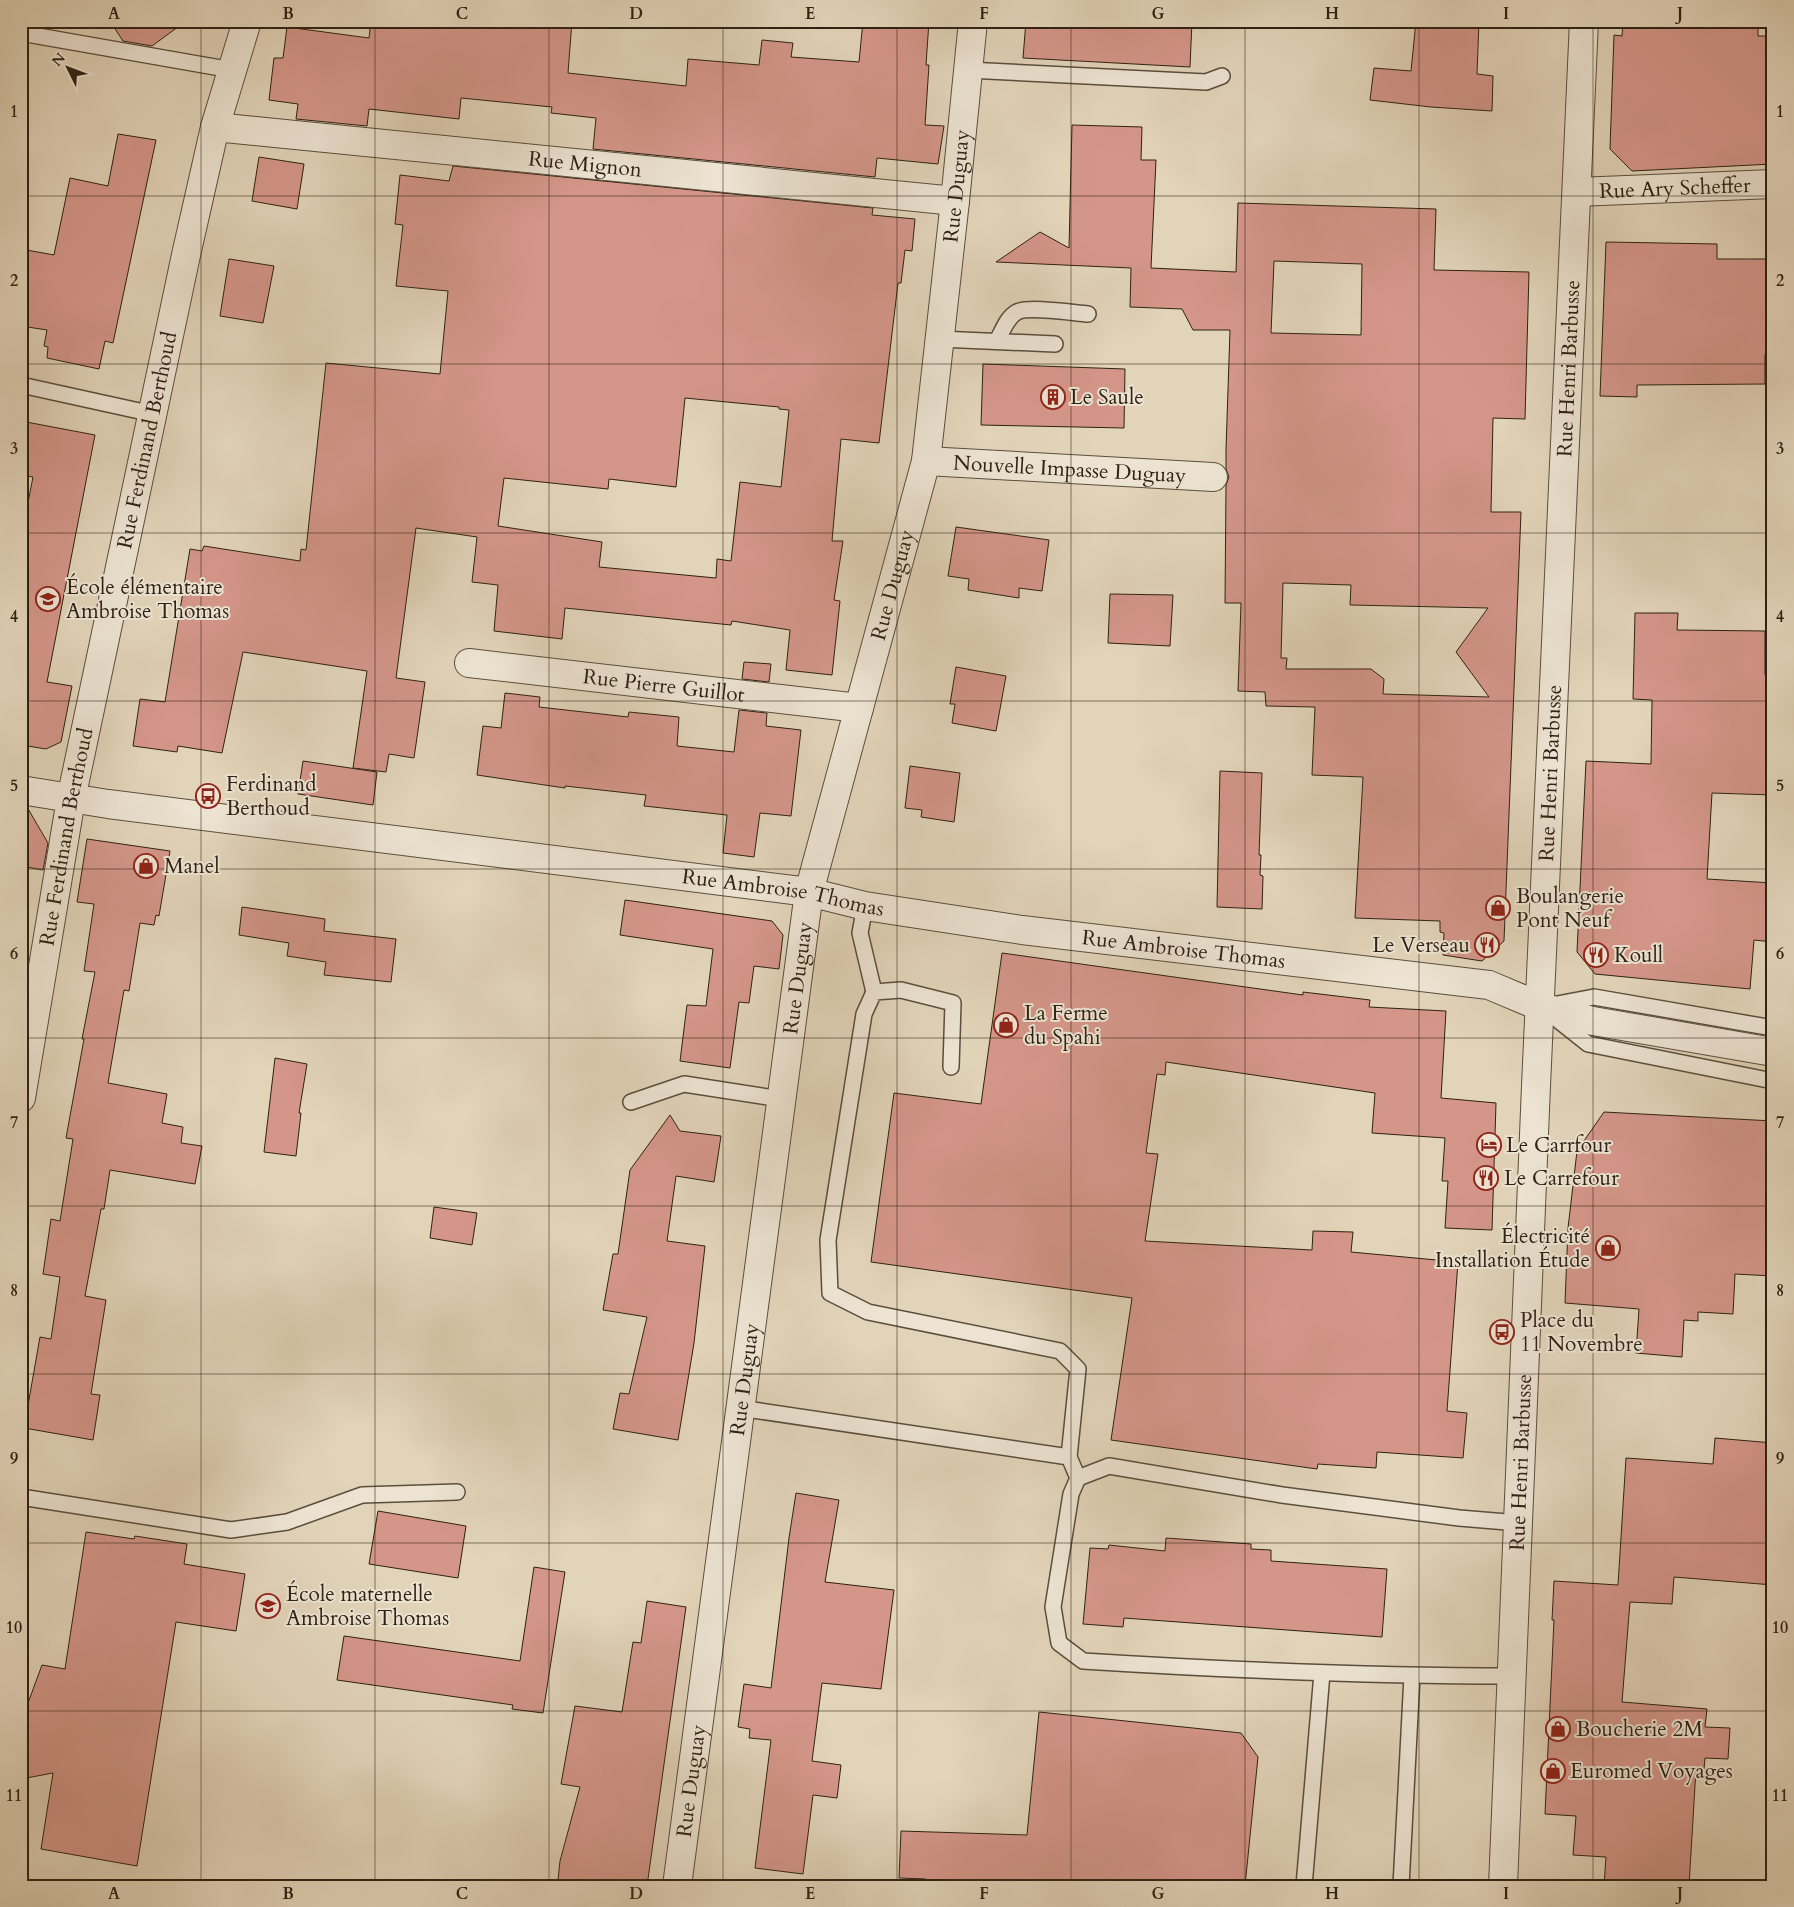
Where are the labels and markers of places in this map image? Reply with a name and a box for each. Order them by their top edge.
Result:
place label: Le Saule [1070,383,1144,412]
building icon: Le Saule [1040,384,1066,410]
place label: École élémentaire Ambroise Thomas [66,573,229,626]
school or university icon: École élémentaire Ambroise Thomas [35,586,61,612]
place label: Ferdinand Berthoud [226,770,316,823]
bus stop icon: Ferdinand Berthoud [195,783,221,809]
place label: Manel [164,852,220,881]
shop icon: Manel [133,853,159,879]
place label: Boulangerie Pont Neuf [1516,882,1624,935]
shop icon: Boulangerie Pont Neuf [1485,895,1511,921]
place label: Le Verseau [1372,931,1470,960]
restaurant icon: Le Verseau [1474,932,1500,958]
place label: Koull [1614,941,1663,970]
restaurant icon: Koull [1583,942,1609,968]
place label: La Ferme du Spahi [1024,999,1108,1052]
shop icon: La Ferme du Spahi [993,1012,1019,1038]
place label: Le Carrfour [1506,1131,1612,1160]
hotel icon: Le Carrfour [1476,1132,1502,1158]
place label: Le Carrefour [1504,1164,1619,1193]
restaurant icon: Le Carrefour [1473,1165,1499,1191]
place label: Électricité Installation Étude [1435,1222,1590,1275]
shop icon: Électricité Installation Étude [1595,1235,1621,1261]
place label: Place du 11 Novembre [1520,1306,1643,1359]
bus stop icon: Place du 11 Novembre [1489,1319,1515,1345]
place label: École maternelle Ambroise Thomas [286,1580,449,1633]
school or university icon: École maternelle Ambroise Thomas [255,1593,281,1619]
place label: Boucherie 2M [1576,1715,1703,1744]
shop icon: Boucherie 2M [1545,1716,1571,1742]
place label: Euromed Voyages [1570,1757,1733,1786]
shop icon: Euromed Voyages [1540,1758,1566,1784]

